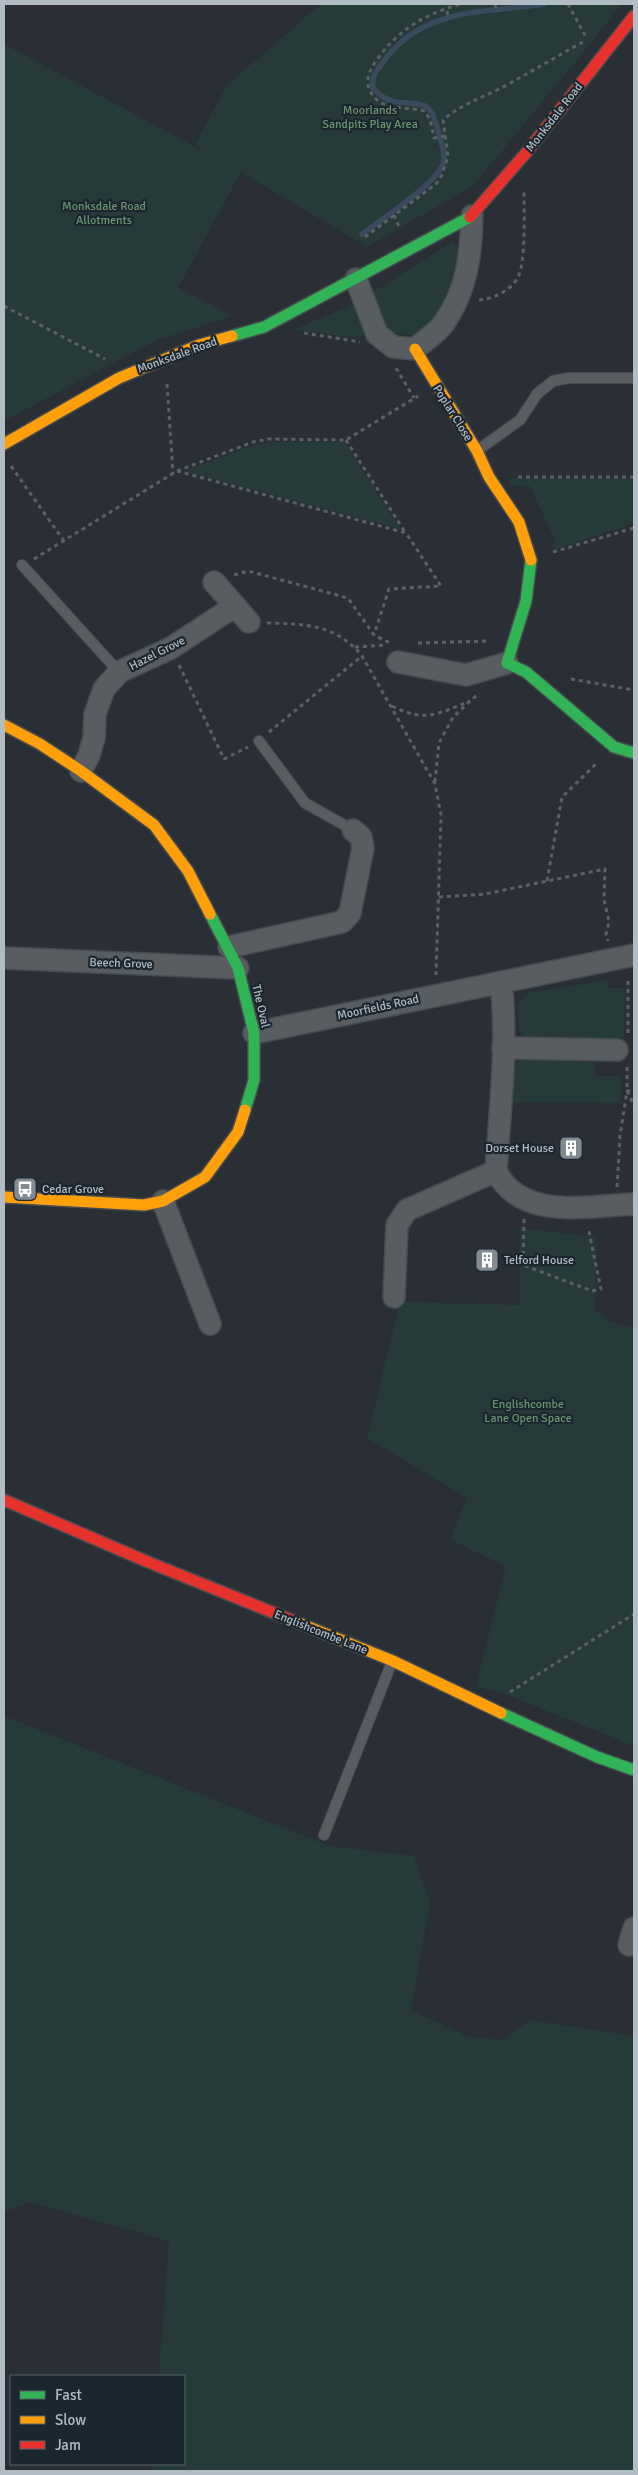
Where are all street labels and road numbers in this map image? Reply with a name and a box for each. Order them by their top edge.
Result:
street label: Monksdale Road [523,80,586,155]
street label: Monksdale Road [135,334,219,377]
street label: Poplar Close [429,382,476,444]
street label: Hazel Grove [127,633,188,674]
street label: Beech Grove [89,955,153,972]
street label: The Oval [248,983,273,1030]
street label: Moorfields Road [336,991,420,1023]
street label: Englishcombe Lane [272,1607,370,1658]

